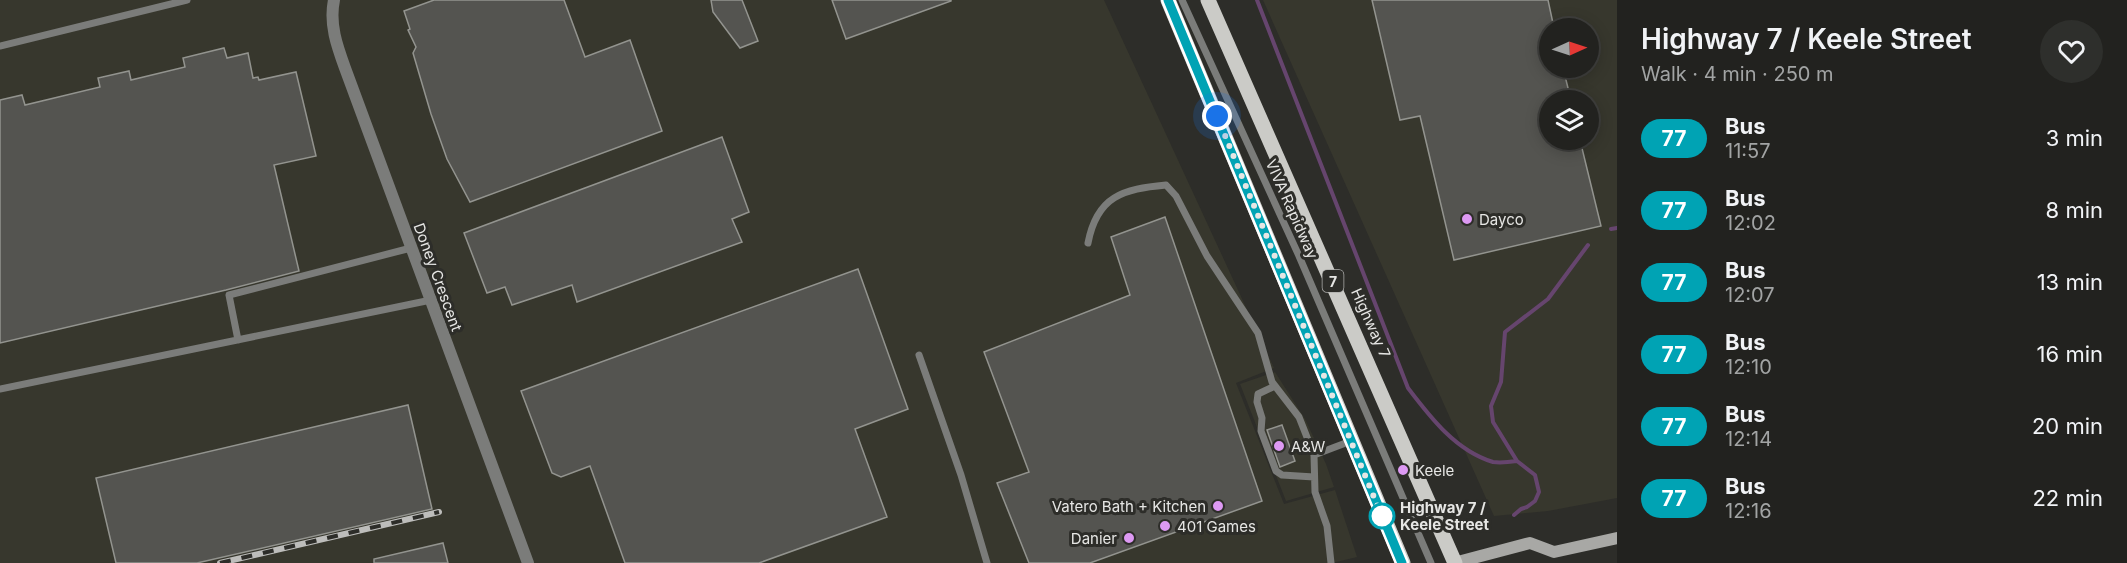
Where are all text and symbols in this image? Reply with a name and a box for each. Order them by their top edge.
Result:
north arrow [1539,18,1599,78]
map controls [1539,18,1599,150]
button: heart [2040,20,2103,83]
text: Highway 7 / Keele Street [1641,22,1972,56]
text: Walk · 4 min · 250 m [1641,62,1834,86]
button: layers [1539,90,1599,150]
your location [1202,101,1232,131]
text: Bus [1725,113,1766,139]
text: 3 min [2046,125,2103,151]
text: 77 [1662,126,1686,151]
text: 11:57 [1725,139,1771,163]
street label: VIVA Rapidway [1262,156,1323,262]
text: Bus [1725,185,1766,211]
text: 8 min [2046,197,2103,223]
text: 77 [1662,198,1686,223]
place label: Dayco [1479,210,1524,229]
text: 12:02 [1725,211,1776,235]
marker: Dayco [1460,212,1474,226]
street label: Doney Crescent [410,220,466,334]
text: Bus [1725,257,1766,283]
text: 13 min [2037,269,2103,295]
road number: 7 [1322,270,1344,292]
text: 77 [1662,270,1686,295]
text: 12:07 [1725,283,1775,307]
street label: Highway 7 [1347,285,1395,361]
text: Bus [1725,329,1766,355]
text: 16 min [2037,341,2103,367]
text: 77 [1662,342,1686,367]
text: 12:10 [1725,355,1772,379]
text: Bus [1725,401,1766,427]
text: 20 min [2032,413,2103,439]
text: 77 [1662,414,1686,439]
text: 12:14 [1725,427,1772,451]
place label: A&W [1291,437,1325,456]
marker: A&W [1272,439,1286,453]
place label: Keele [1415,461,1454,480]
marker: Keele [1396,463,1410,477]
text: Bus [1725,473,1766,499]
text: 22 min [2032,485,2103,511]
text: 77 [1662,486,1686,511]
place label: Vatero Bath + Kitchen [1052,497,1206,516]
place label: Highway 7 / Keele Street [1400,498,1490,534]
marker: Vatero Bath + Kitchen [1211,499,1225,513]
text: 12:16 [1725,499,1772,523]
marker: Highway 7 / Keele Street [1369,503,1395,529]
place label: 401 Games [1177,517,1256,536]
marker: 401 Games [1158,519,1172,533]
place label: Danier [1071,529,1117,548]
marker: Danier [1122,531,1136,545]

